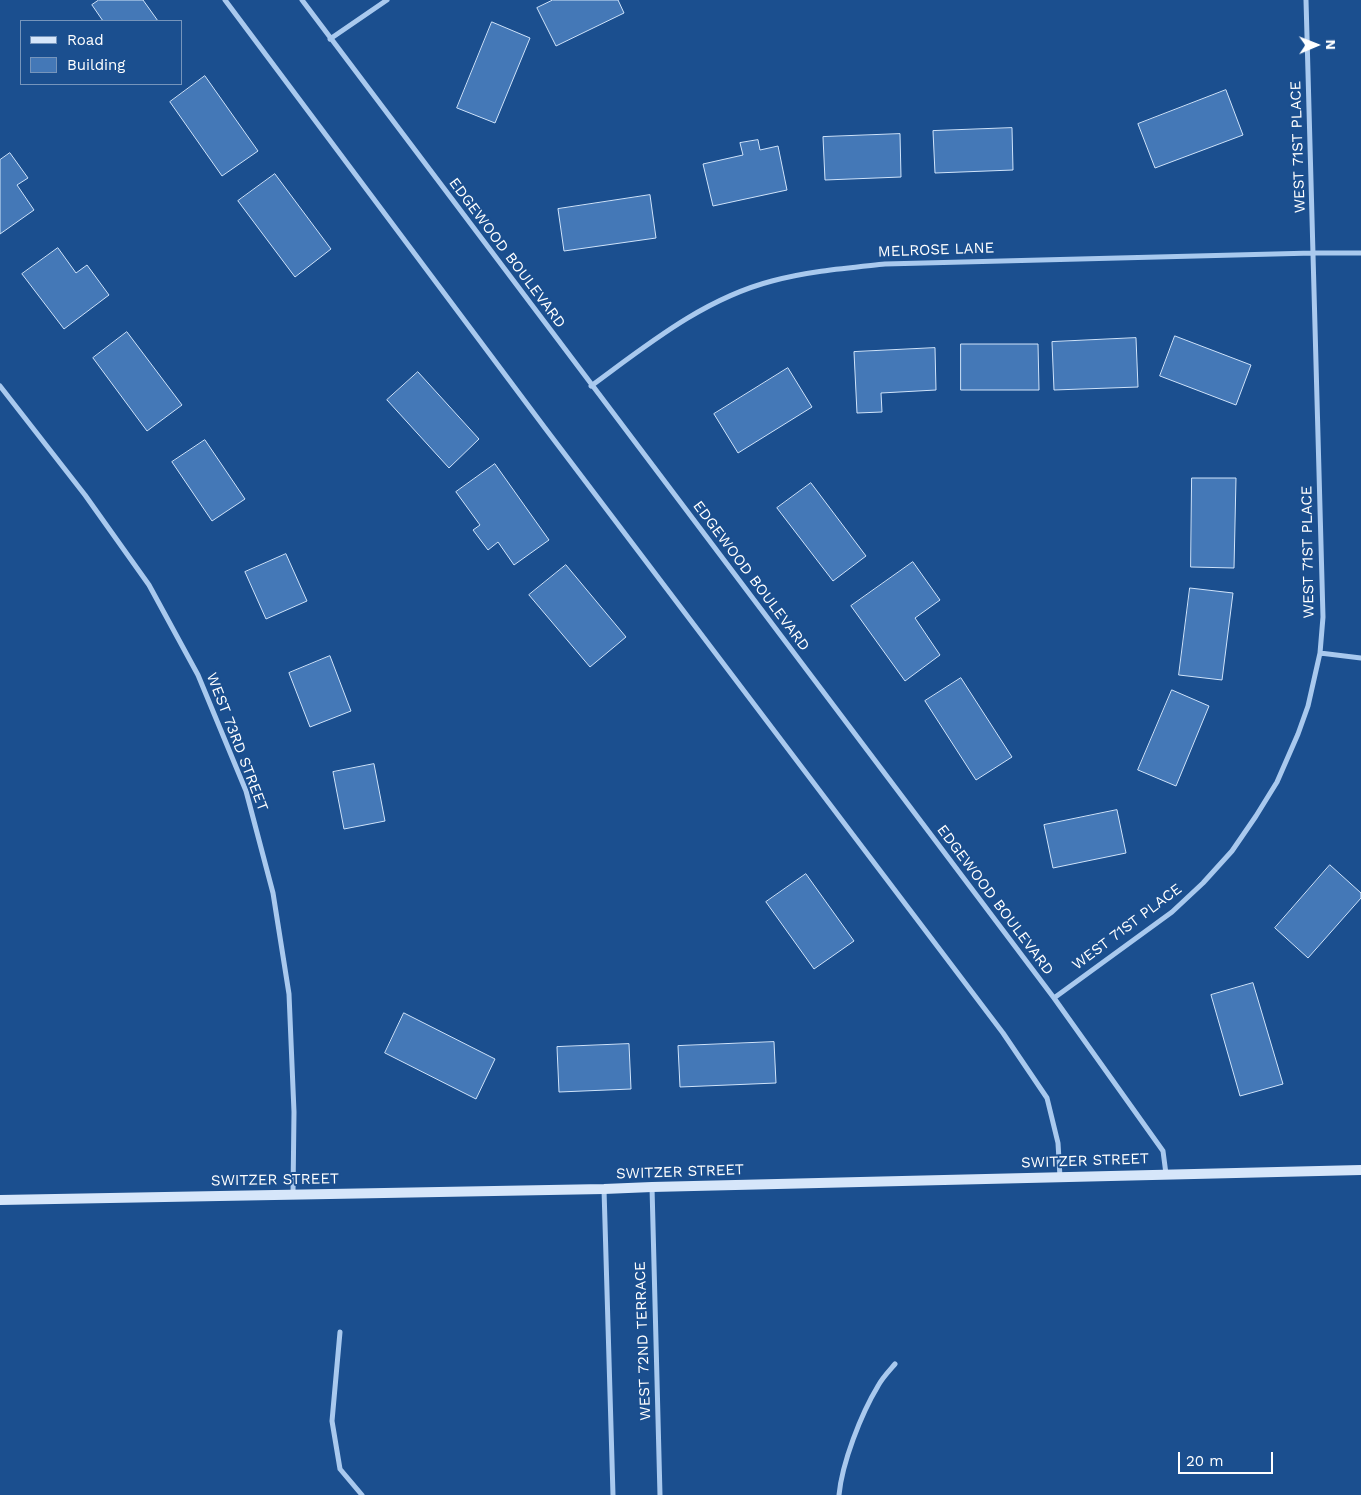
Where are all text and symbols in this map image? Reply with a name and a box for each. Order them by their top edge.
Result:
legend [20,20,182,85]
north arrow [1291,20,1341,70]
text: Road [67,31,104,49]
text: N [1323,39,1339,50]
text: Building [67,56,125,74]
street label: WEST 71ST PLACE [1287,80,1309,214]
street label: EDGEWOOD BOULEVARD [445,174,569,332]
street label: MELROSE LANE [878,239,994,261]
street label: WEST 71ST PLACE [1298,486,1318,618]
street label: EDGEWOOD BOULEVARD [689,497,813,655]
street label: WEST 73RD STREET [202,670,272,814]
street label: EDGEWOOD BOULEVARD [933,821,1057,979]
street label: WEST 71ST PLACE [1069,880,1185,974]
street label: SWITZER STREET [1021,1150,1149,1172]
street label: SWITZER STREET [616,1161,744,1183]
street label: SWITZER STREET [211,1170,339,1190]
street label: WEST 72ND TERRACE [631,1261,655,1421]
scale bar [1181,1442,1276,1474]
text: 20 m [1186,1452,1224,1470]

